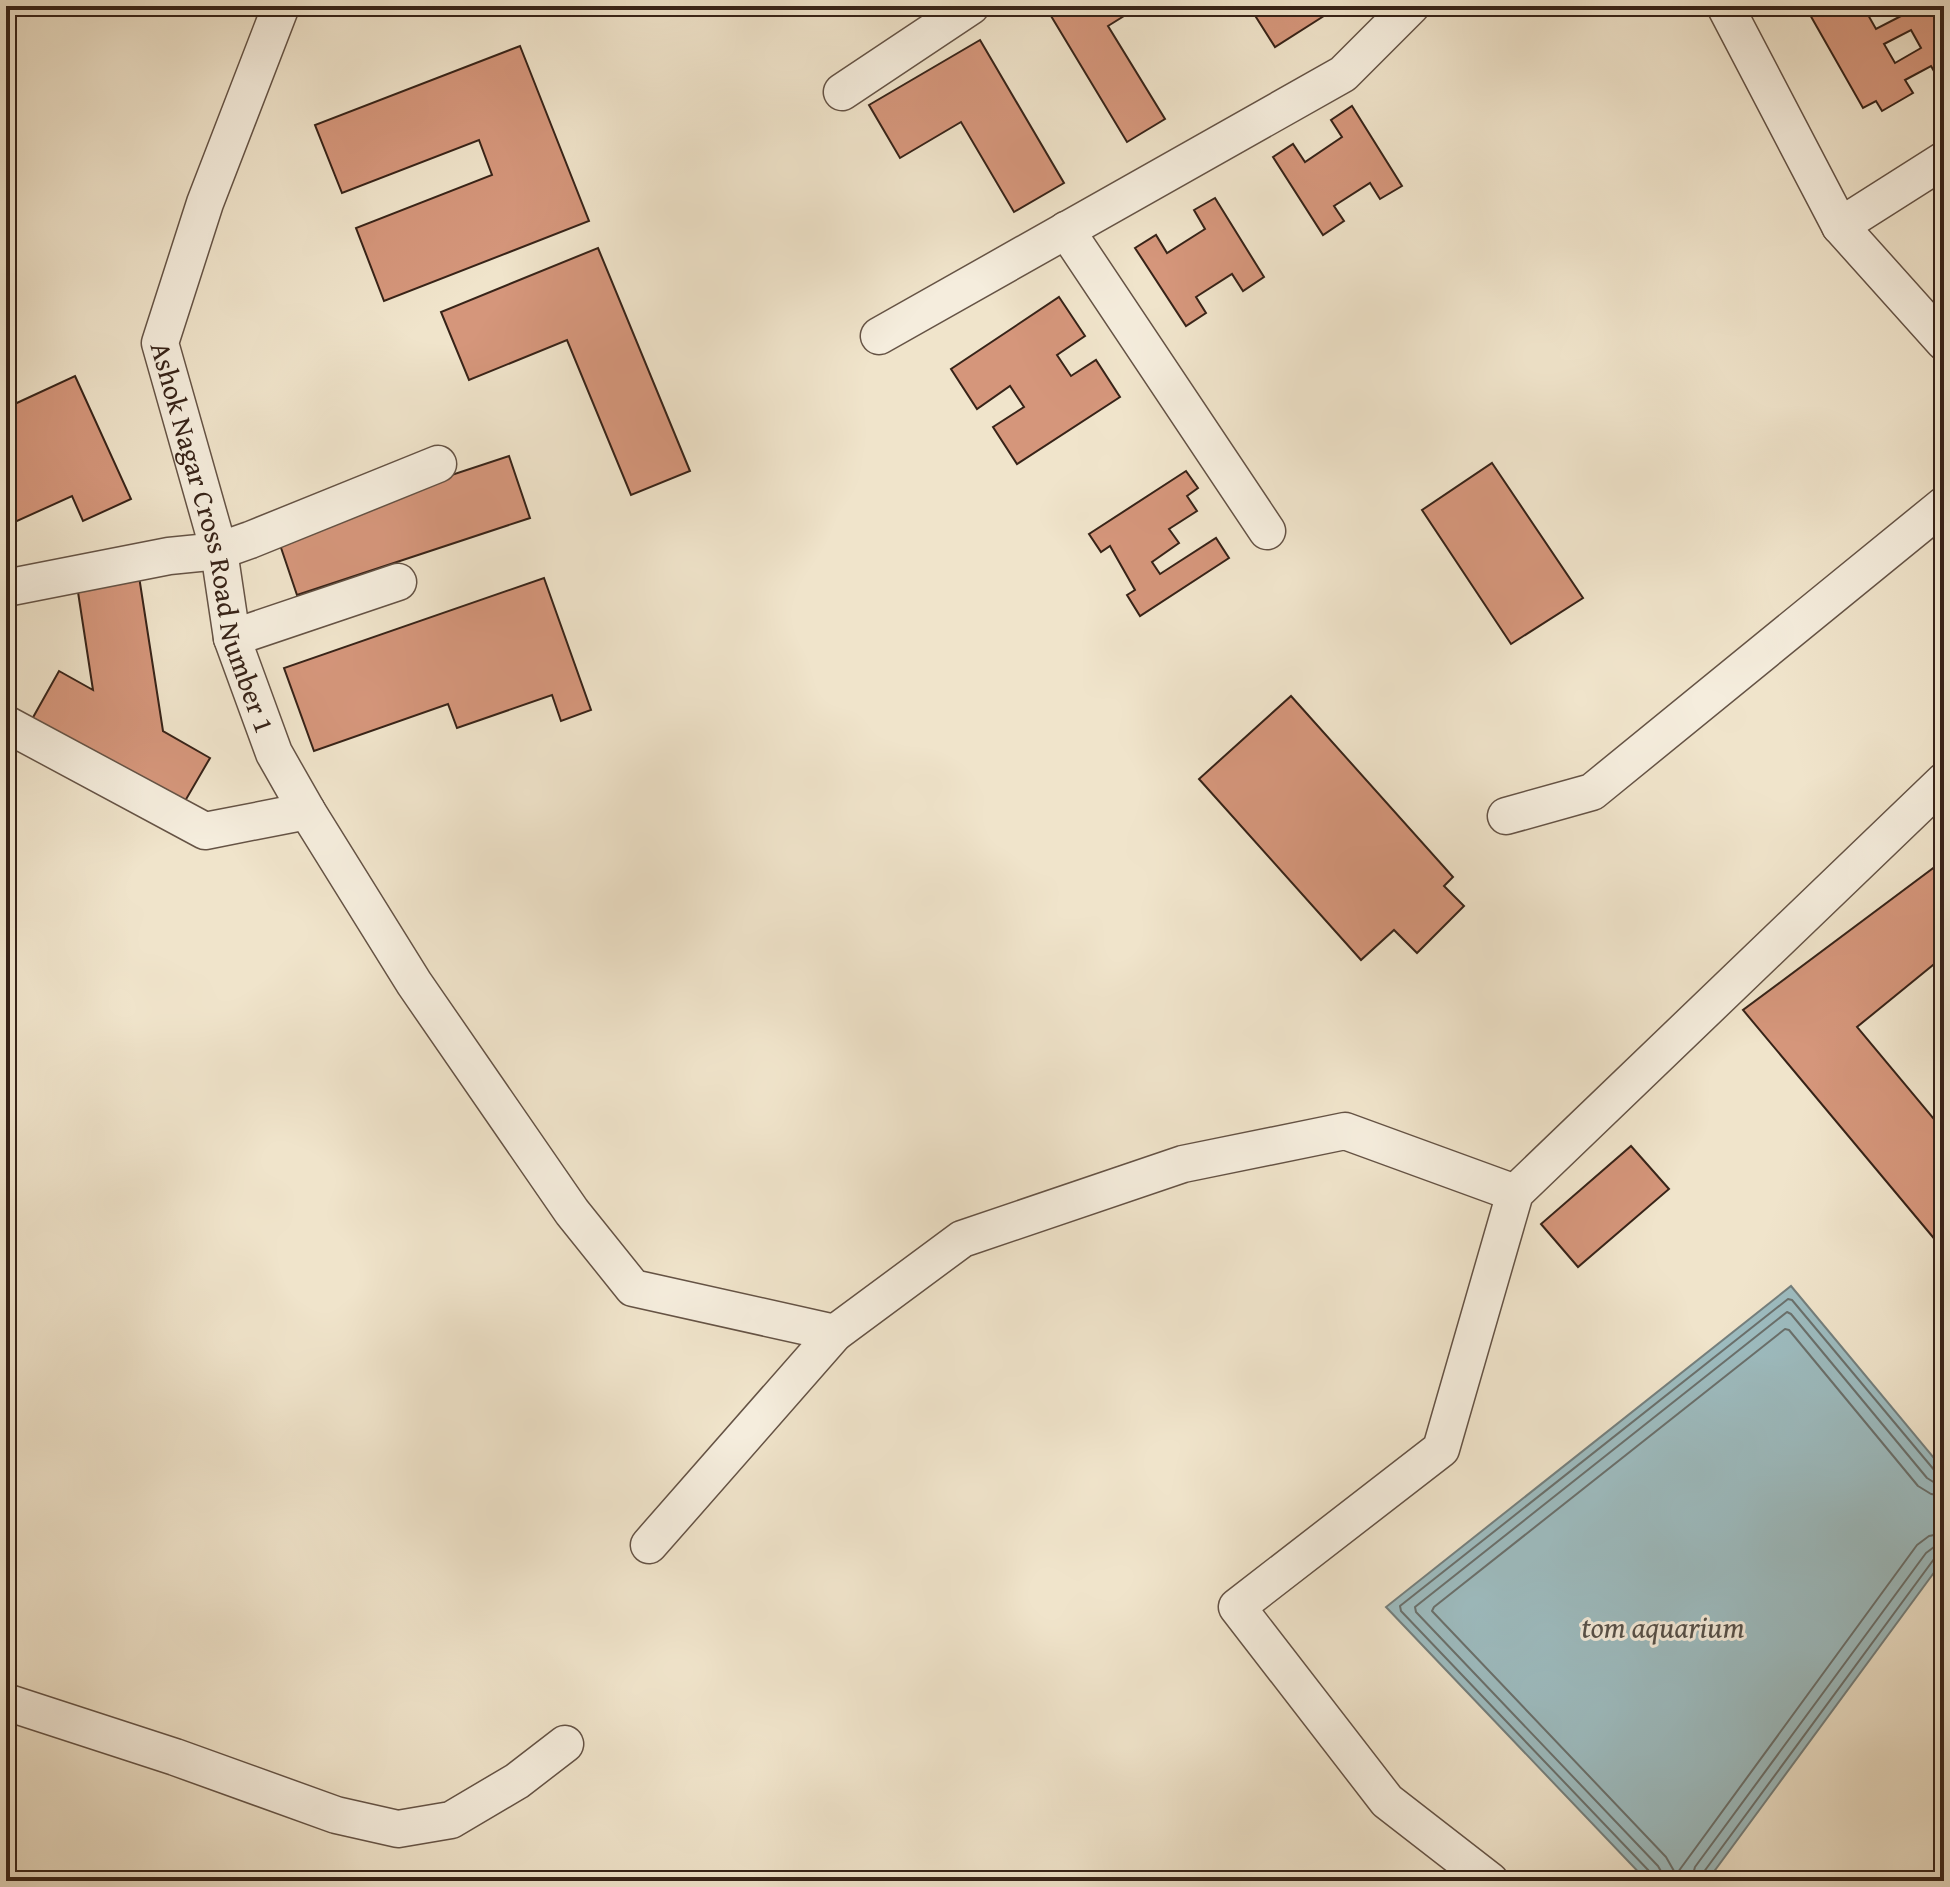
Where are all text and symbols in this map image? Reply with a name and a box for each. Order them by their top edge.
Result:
street label: Ashok Nagar Cross Road Number 1 [141,337,286,738]
water label: tom aquarium [1581,1605,1745,1649]

